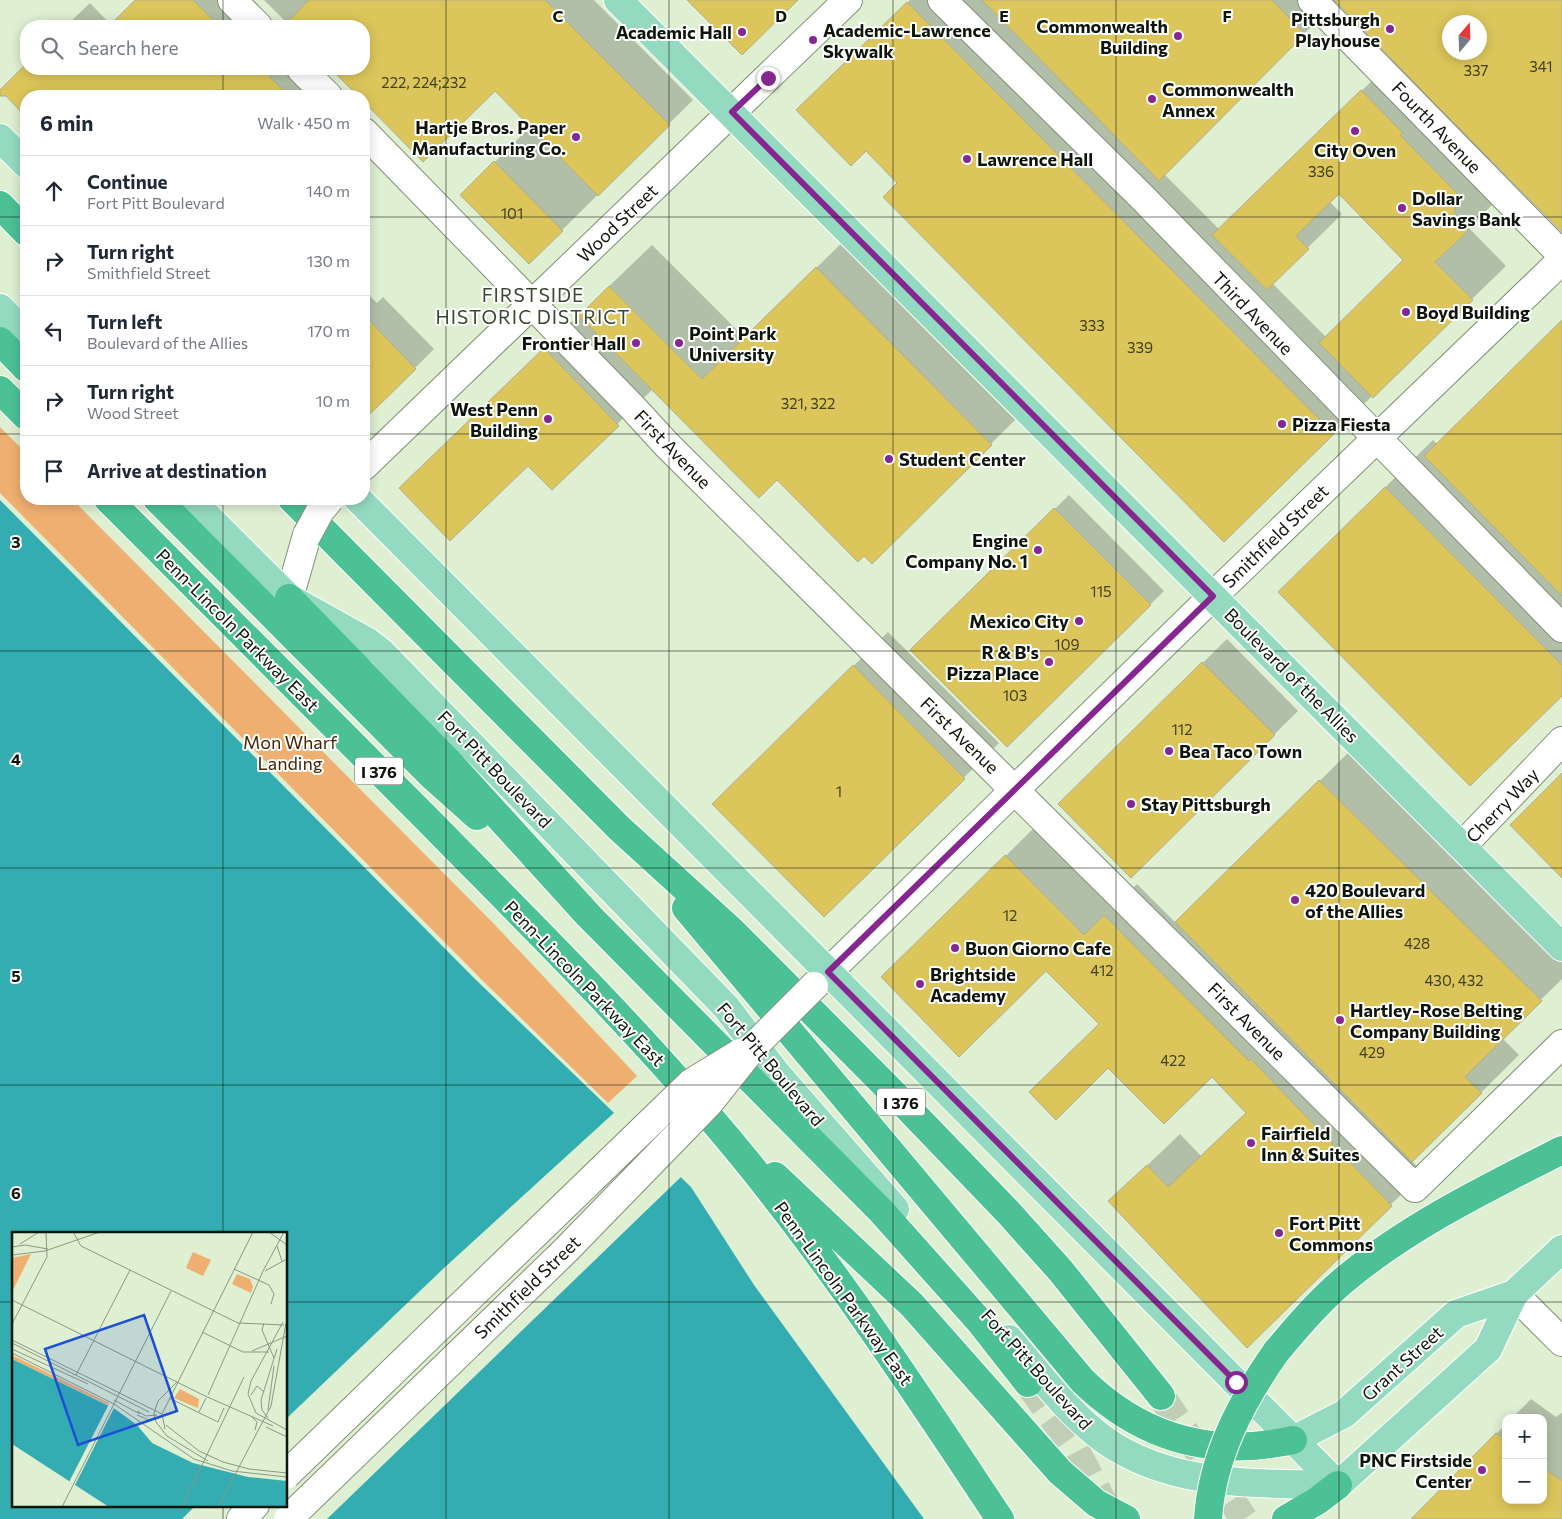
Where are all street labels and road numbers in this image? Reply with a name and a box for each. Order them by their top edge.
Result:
street label: Fourth Avenue [1388,77,1486,177]
street label: Wood Street [572,179,662,267]
street label: Third Avenue [1208,267,1298,359]
street label: First Avenue [630,405,716,493]
street label: Smithfield Street [1217,480,1333,592]
street label: Penn-Lincoln Parkway East [152,544,324,716]
street label: Boulevard of the Allies [1220,603,1364,747]
street label: First Avenue [916,692,1004,778]
street label: Fort Pitt Boulevard [433,706,557,832]
road number: I 376 [355,758,403,784]
street label: Cherry Way [1461,763,1543,847]
street label: Penn-Lincoln Parkway East [500,896,670,1070]
street label: First Avenue [1204,978,1290,1064]
street label: Fort Pitt Boulevard [713,998,829,1130]
road number: I 376 [877,1088,925,1116]
street label: Penn-Lincoln Parkway East [770,1197,918,1389]
street label: Smithfield Street [469,1231,585,1343]
street label: Fort Pitt Boulevard [977,1304,1097,1434]
street label: Grant Street [1357,1321,1447,1405]

